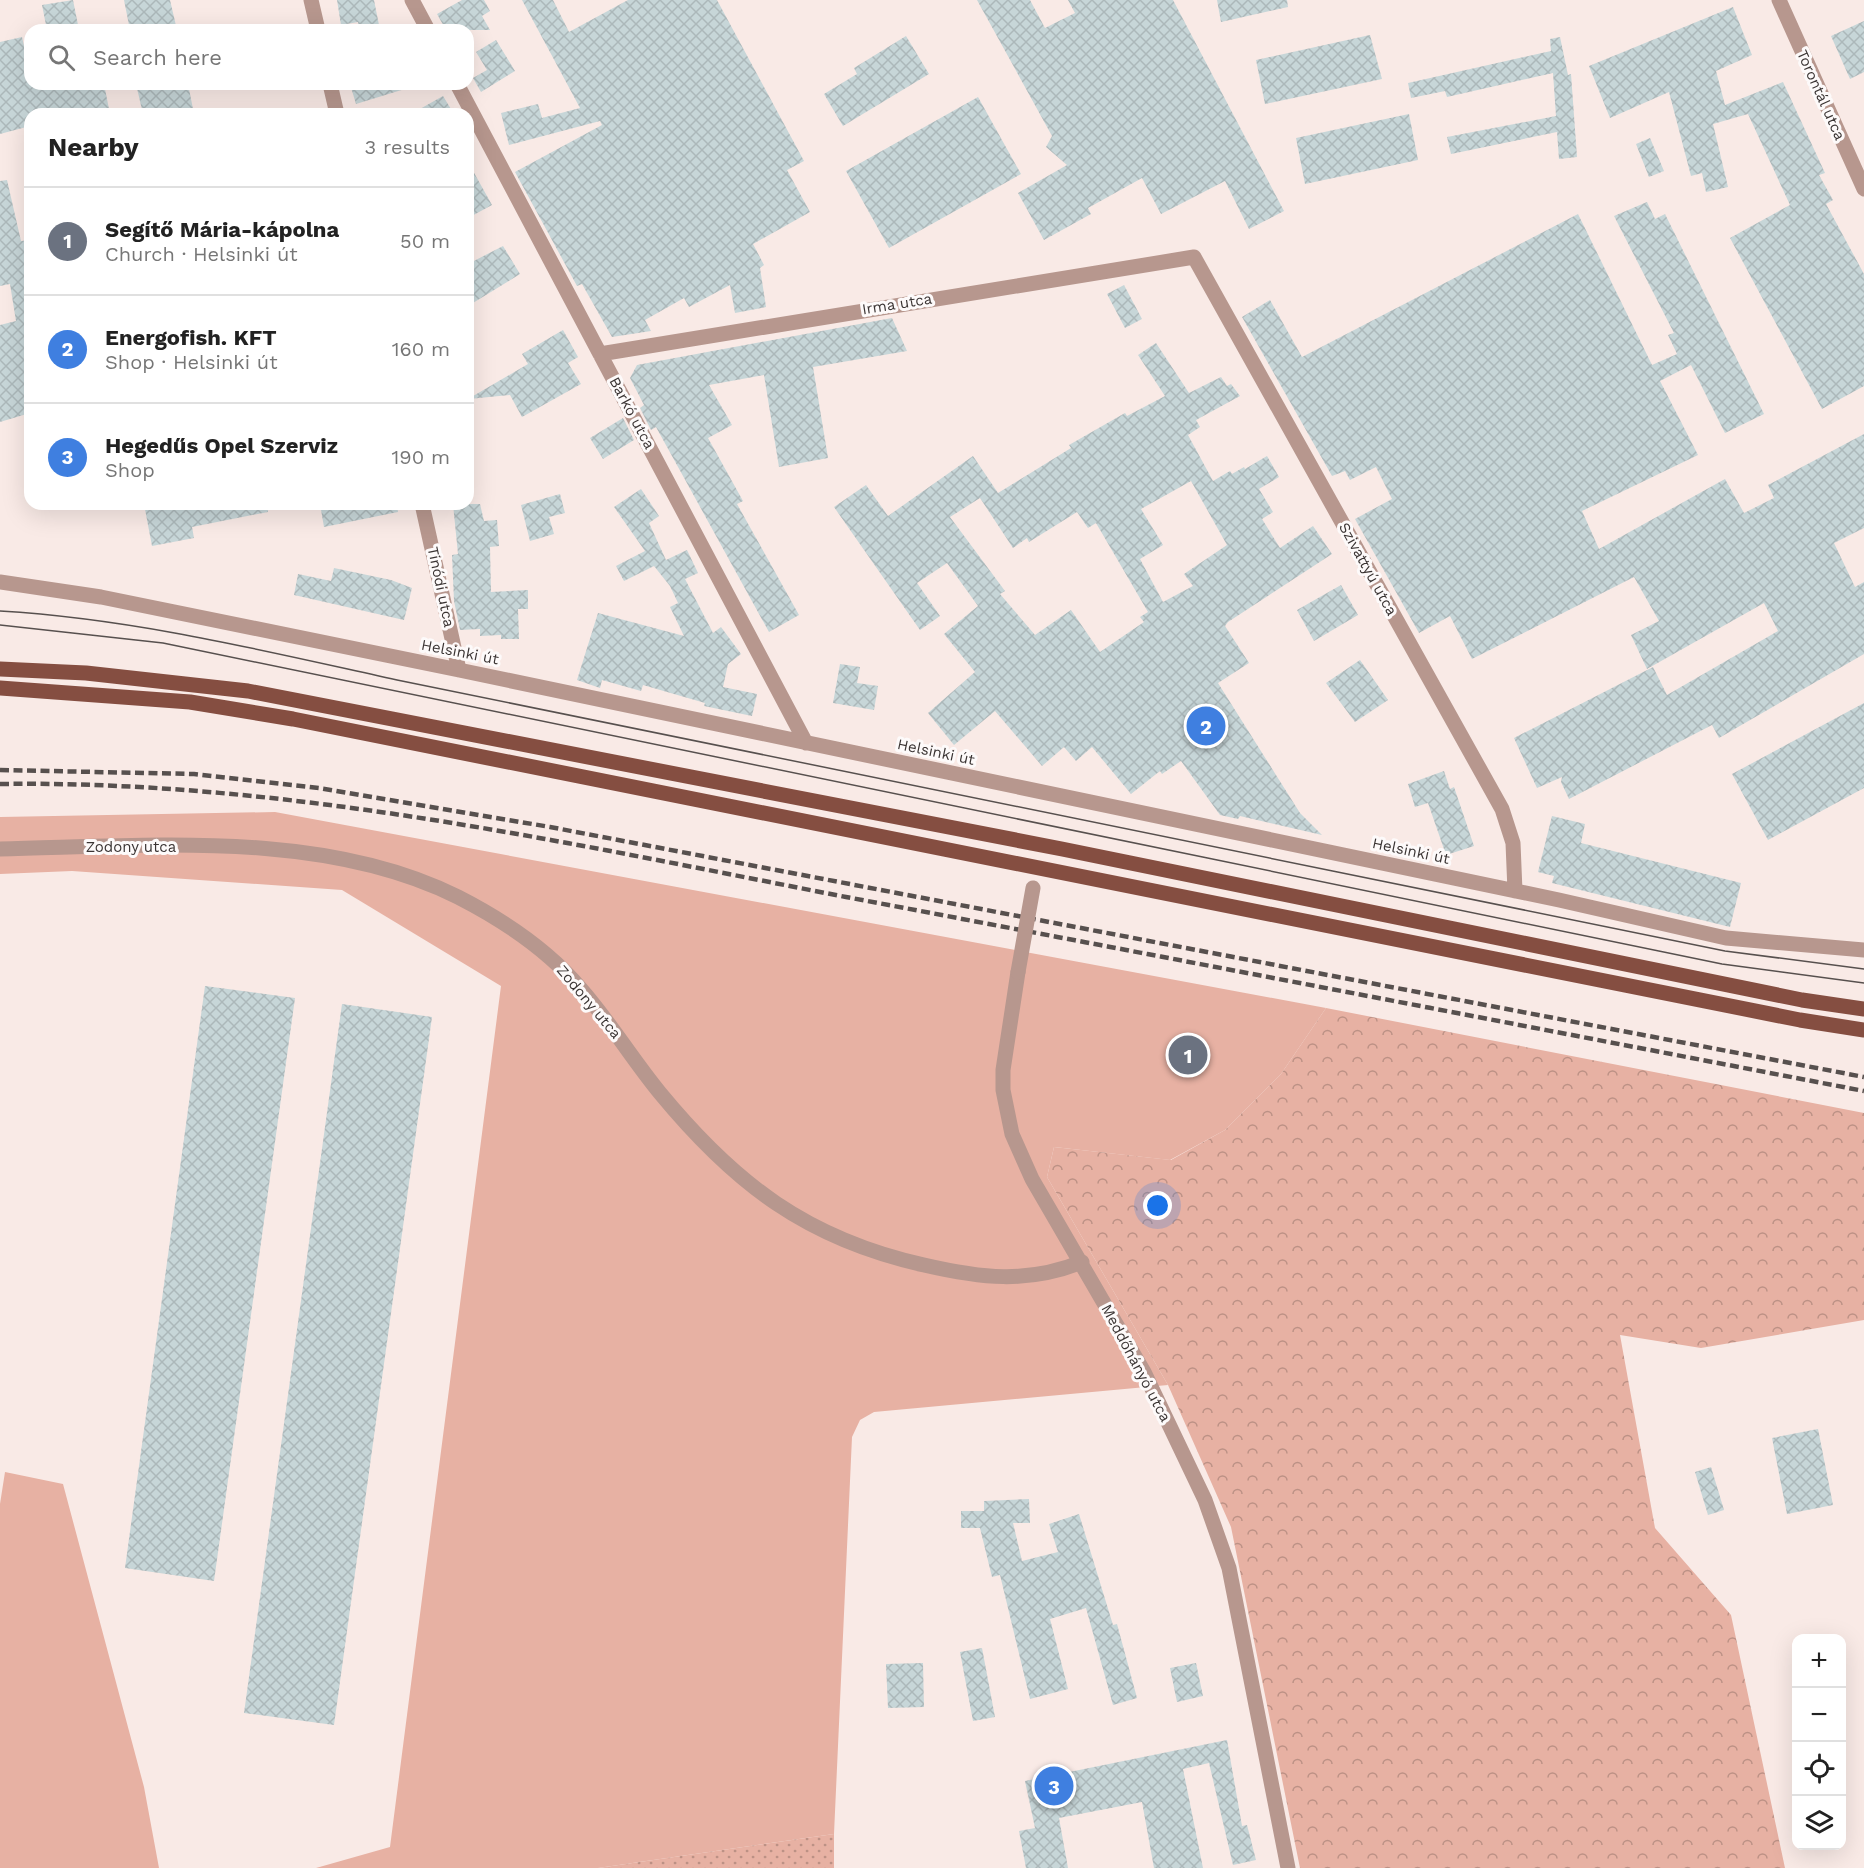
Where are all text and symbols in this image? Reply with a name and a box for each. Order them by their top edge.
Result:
search box [24,24,474,90]
icon: search [45,41,78,74]
text: Search here [93,45,222,70]
street label: Torontál utca [1793,47,1849,143]
text: Nearby [48,132,139,162]
text: 3 results [365,135,450,159]
text: Segítő Mária-kápolna [105,217,339,242]
text: 1 [63,229,72,253]
text: 50 m [400,229,450,253]
text: Church · Helsinki út [105,242,298,266]
street label: Irma utca [861,290,934,318]
text: Energofish. KFT [105,325,277,350]
text: 2 [62,337,73,361]
text: 160 m [392,337,450,361]
text: Shop · Helsinki út [105,350,278,374]
street label: Barkó utca [605,374,659,453]
text: Hegedűs Opel Szerviz [105,433,338,458]
text: 3 [62,445,73,469]
text: 190 m [392,445,450,469]
text: Shop [105,458,155,482]
street label: Szivattyú utca [1335,519,1401,619]
street label: Tinódi utca [424,545,458,629]
street label: Helsinki út [420,636,501,668]
pin: 2 [1186,704,1226,748]
street label: Helsinki út [896,735,977,769]
street label: Helsinki út [1371,834,1452,868]
street label: Zodony utca [86,838,177,856]
street label: Zodony utca [553,962,625,1043]
pin: 1 [1168,1032,1208,1078]
your location [1143,1191,1172,1220]
street label: Meddőhányó utca [1097,1301,1175,1425]
map controls [1792,1634,1846,1850]
button: + [1792,1634,1846,1688]
button: − [1792,1688,1846,1742]
button: locate [1792,1742,1846,1796]
pin: 3 [1034,1764,1074,1808]
button: layers [1792,1796,1846,1850]

